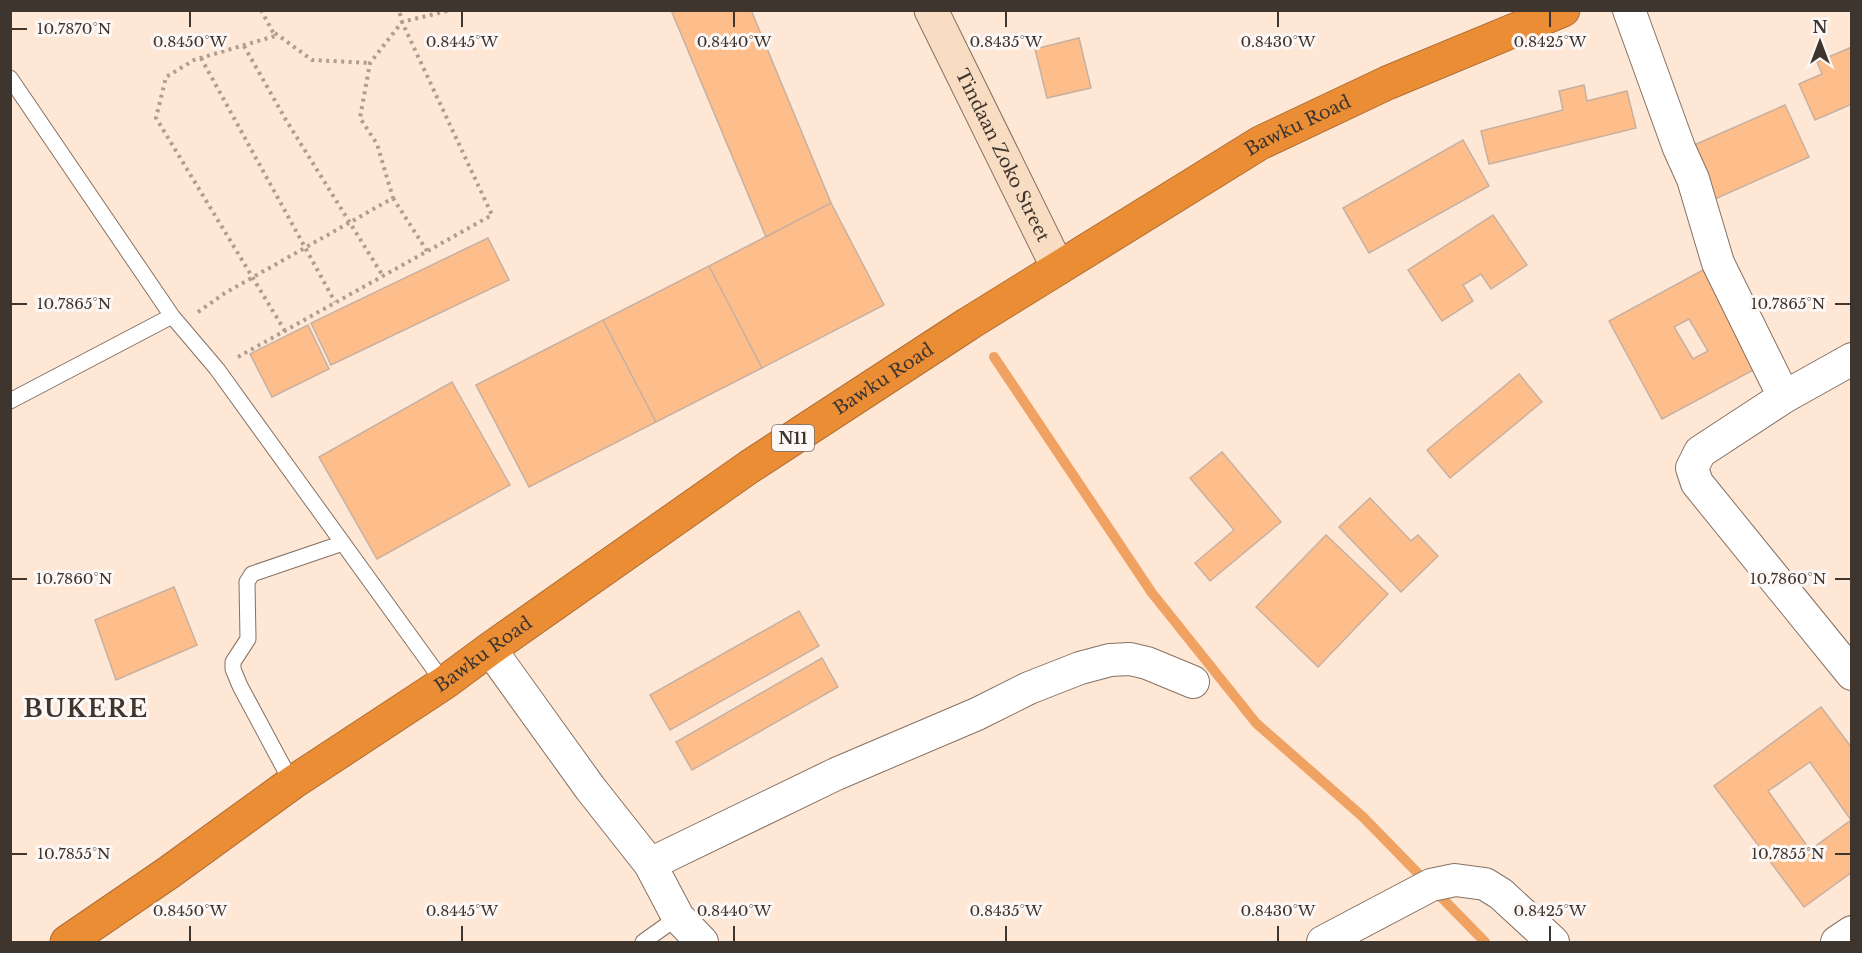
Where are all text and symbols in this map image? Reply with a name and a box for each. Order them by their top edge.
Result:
north arrow [1790,12,1850,72]
text: N [1812,17,1828,37]
text: 10.7870°N [37,19,111,38]
text: 0.8450°W [153,32,228,51]
text: 0.8445°W [426,32,499,51]
text: 0.8440°W [697,32,772,51]
text: 0.8435°W [970,32,1043,51]
text: 0.8430°W [1240,32,1316,51]
text: 0.8425°W [1514,32,1587,51]
street label: Tindaan Zoko Street [951,66,1054,245]
street label: Bawku Road [1241,91,1354,161]
text: 10.7865°N [37,294,111,313]
text: 10.7865°N [1751,294,1825,313]
street label: Bawku Road [829,338,938,420]
road number: N11 [772,425,814,451]
text: 10.7860°N [36,569,112,588]
text: 10.7860°N [1750,569,1826,588]
street label: Bawku Road [430,612,536,697]
district label: BUKERE [23,694,149,723]
text: 10.7855°N [37,844,111,863]
text: 10.7855°N [1751,844,1825,863]
text: 0.8450°W [153,901,228,920]
text: 0.8445°W [426,901,499,920]
text: 0.8440°W [697,901,772,920]
text: 0.8435°W [970,901,1043,920]
text: 0.8430°W [1240,901,1316,920]
text: 0.8425°W [1514,901,1587,920]

